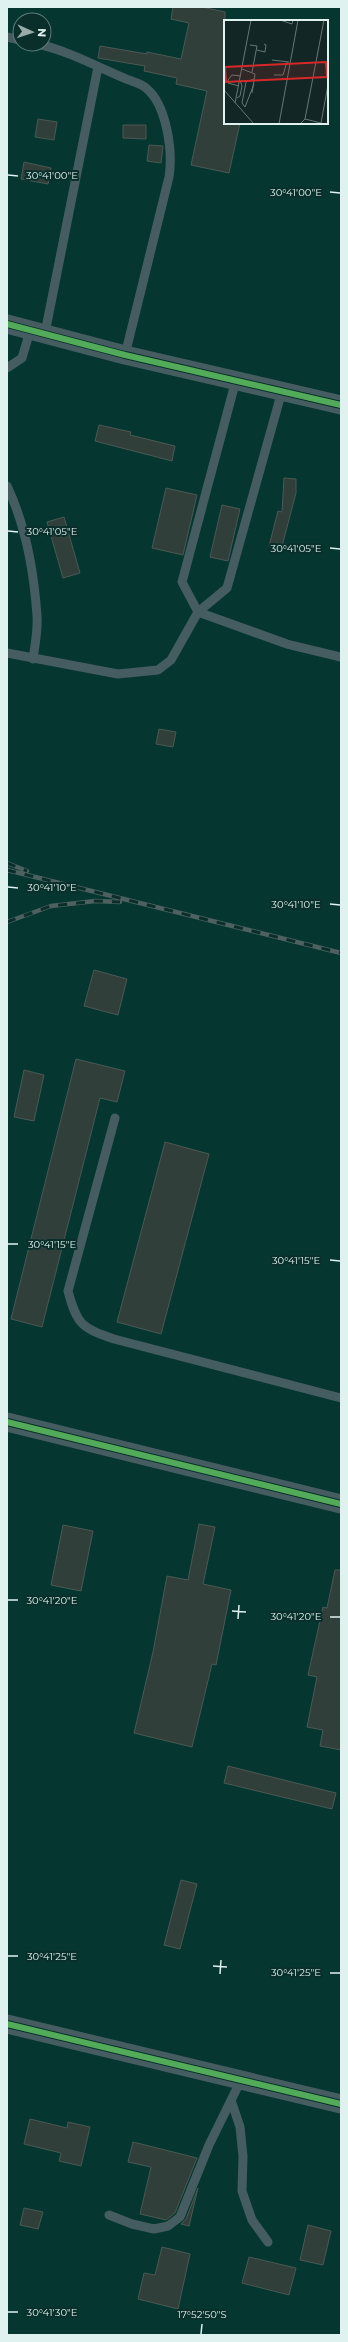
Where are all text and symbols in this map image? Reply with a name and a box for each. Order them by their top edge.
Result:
north arrow [12,12,52,52]
inset map [224,20,328,124]
text: N [35,28,49,37]
text: 30°41'00"E [26,169,78,182]
text: 30°41'00"E [270,186,322,199]
text: 30°41'05"E [27,525,78,538]
text: 30°41'05"E [271,542,322,555]
text: 30°41'10"E [27,881,77,894]
text: 30°41'10"E [271,898,321,911]
text: 30°41'15"E [28,1238,76,1251]
text: 30°41'15"E [272,1254,320,1267]
text: 30°41'20"E [26,1594,78,1607]
text: 30°41'20"E [270,1610,322,1623]
text: 30°41'25"E [27,1950,77,1963]
text: 30°41'25"E [271,1966,321,1979]
text: 30°41'30"E [27,2306,78,2319]
text: 17°52'50"S [177,2308,227,2321]

